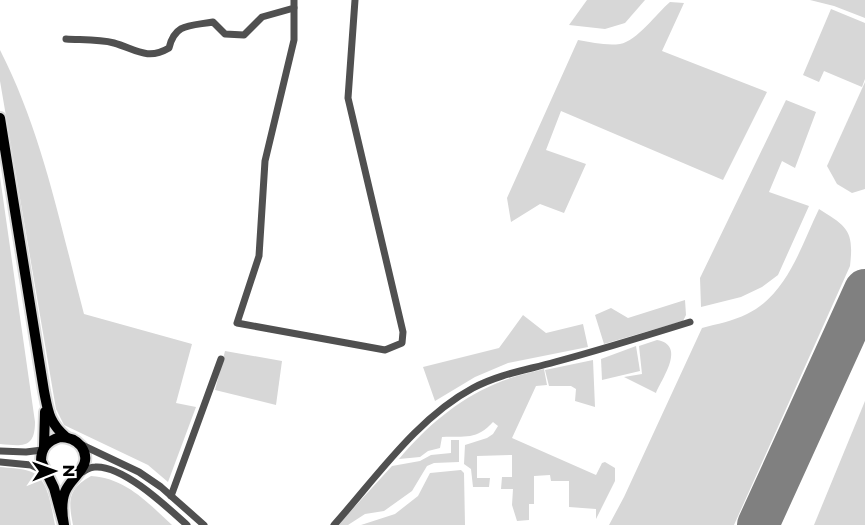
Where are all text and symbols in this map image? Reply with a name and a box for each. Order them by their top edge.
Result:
north arrow [24,441,84,501]
text: N [59,464,78,477]

